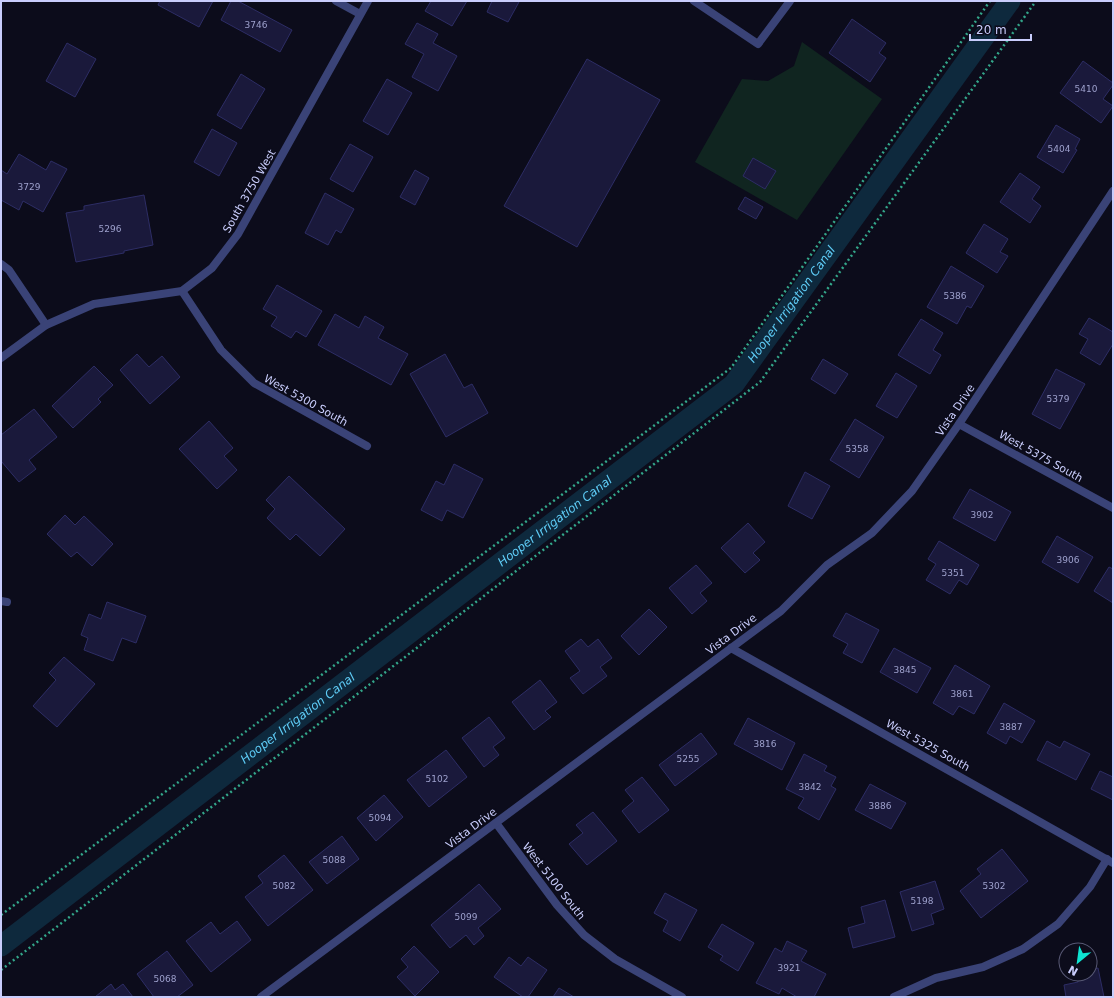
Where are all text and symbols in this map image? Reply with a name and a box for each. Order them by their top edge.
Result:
scale bar [970,16,1031,42]
house number: 3746 [245,20,268,30]
text: 20 m [976,23,1007,37]
house number: 5410 [1075,84,1098,94]
house number: 5404 [1048,144,1071,154]
street label: South 3750 West [220,147,279,235]
house number: 3729 [18,182,41,192]
house number: 5296 [99,224,122,234]
water label: Hooper Irrigation Canal [745,243,839,365]
house number: 5386 [944,291,967,301]
street label: West 5300 South [261,372,350,429]
street label: Vista Drive [933,382,978,439]
house number: 5379 [1047,394,1070,404]
street label: West 5375 South [996,428,1085,485]
house number: 5358 [846,444,869,454]
water label: Hooper Irrigation Canal [495,473,615,569]
house number: 3902 [971,510,993,520]
house number: 3906 [1057,555,1080,565]
house number: 5351 [942,568,964,578]
street label: Vista Drive [703,611,759,658]
house number: 3845 [894,665,916,675]
water label: Hooper Irrigation Canal [238,670,358,767]
house number: 3861 [951,689,973,699]
street label: West 5325 South [883,717,972,774]
house number: 3887 [1000,722,1022,732]
house number: 3816 [754,739,777,749]
house number: 5255 [677,754,699,764]
house number: 5102 [426,774,448,784]
house number: 3842 [799,782,821,792]
house number: 3886 [869,801,892,811]
street label: Vista Drive [443,805,499,852]
house number: 5094 [369,813,392,823]
street label: West 5100 South [520,840,588,922]
house number: 5088 [323,855,346,865]
house number: 5082 [273,881,295,891]
house number: 5302 [983,881,1005,891]
house number: 5198 [911,896,934,906]
house number: 5099 [455,912,478,922]
north arrow [1058,942,1098,982]
text: N [1066,962,1081,978]
house number: 3921 [778,963,800,973]
house number: 5068 [154,974,177,984]

